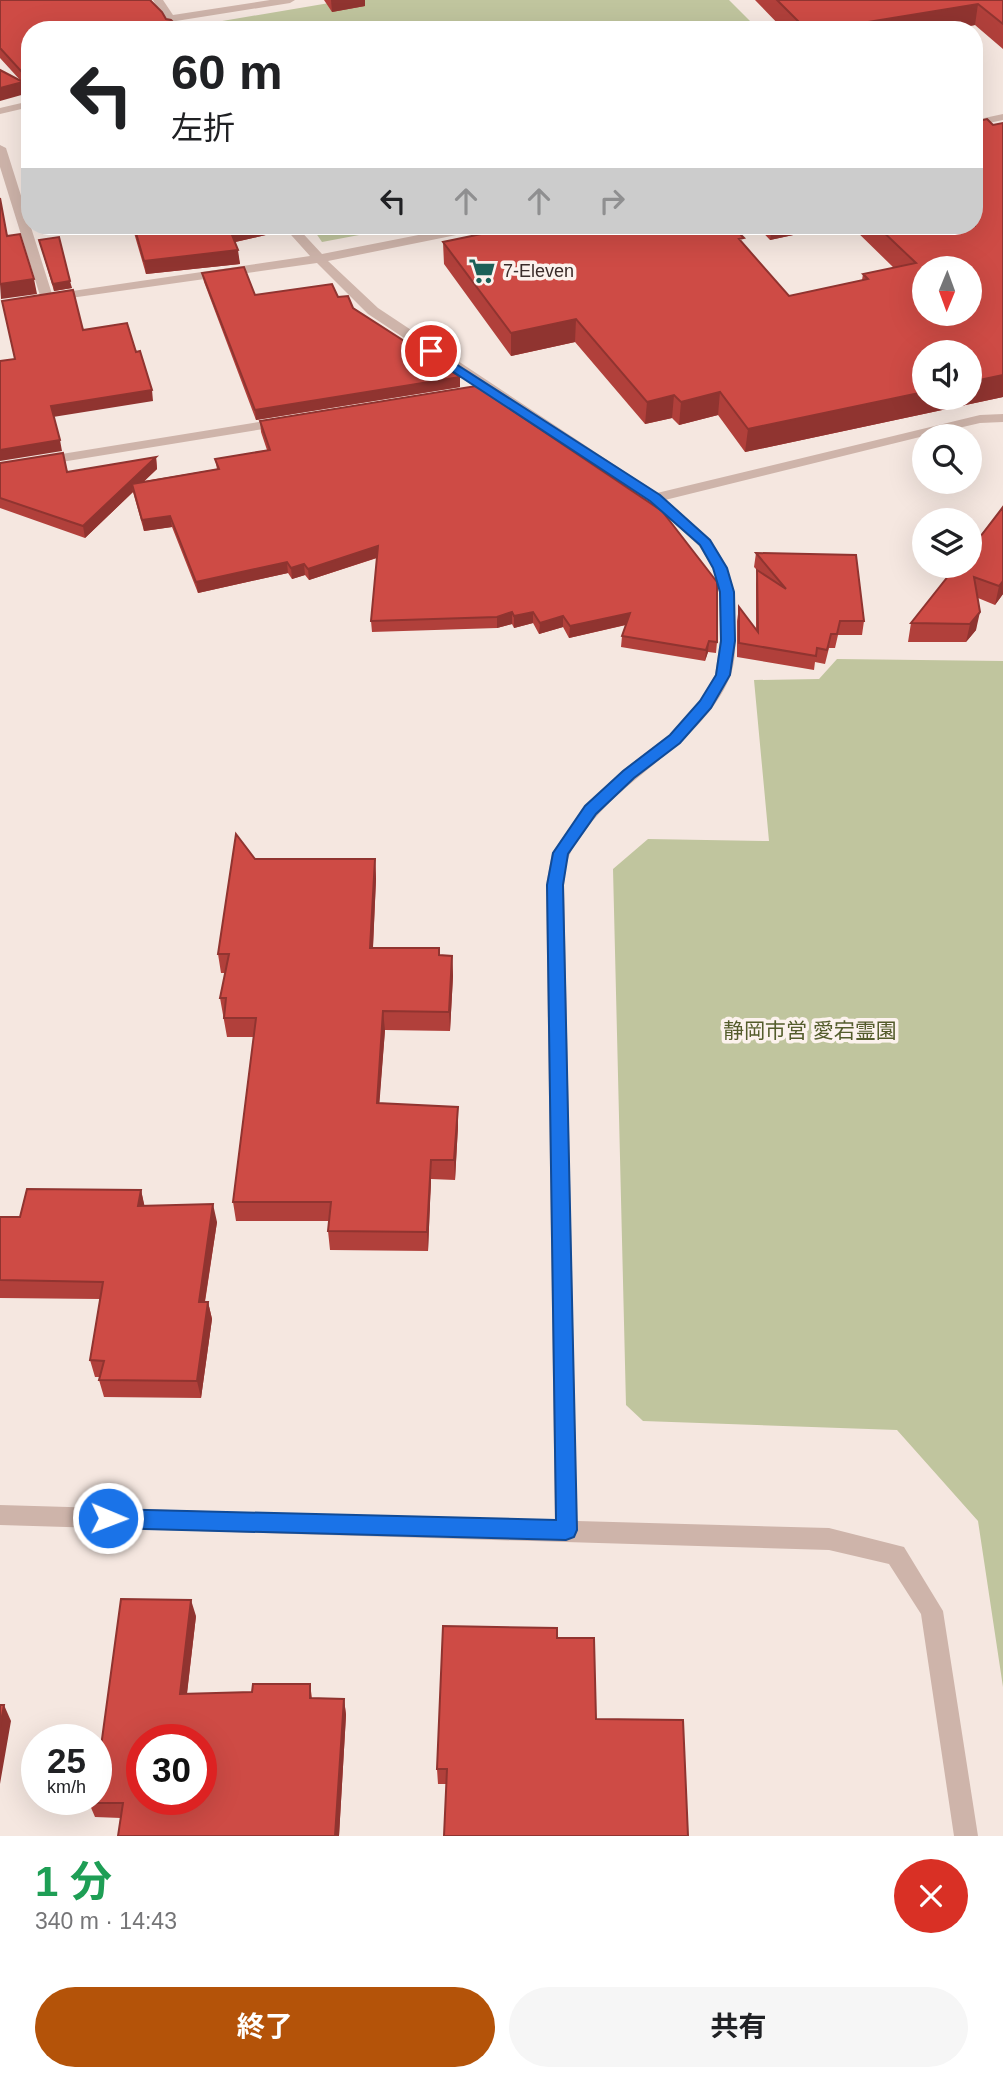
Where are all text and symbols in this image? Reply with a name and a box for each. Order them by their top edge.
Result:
text: 60 m [171,45,283,99]
icon: left [56,49,147,140]
text: 左折 [171,110,235,146]
icon: left [374,182,412,220]
icon: ahead [447,182,485,220]
icon: ahead [520,182,558,220]
icon: right [593,182,631,220]
supermarket icon: 7-Eleven [467,256,497,286]
north arrow [912,256,982,326]
map controls [912,256,982,578]
place label: 7-Eleven [503,261,574,281]
pin [401,321,461,381]
icon: arrive [412,332,450,370]
button: sound [912,340,982,410]
button: search [912,424,982,494]
button: layers [912,508,982,578]
park label: 静岡市営 愛宕霊園 [723,1019,897,1042]
position arrow [71,1481,145,1555]
speed limit sign: 30 [126,1724,217,1815]
text: 25 [47,1741,86,1780]
text: km/h [47,1777,86,1797]
text: 1 分 [35,1858,112,1905]
button: close [894,1859,968,1933]
text: 340 m · 14:43 [35,1908,177,1934]
button: 終了 [35,1987,495,2067]
button: 共有 [509,1987,968,2067]

